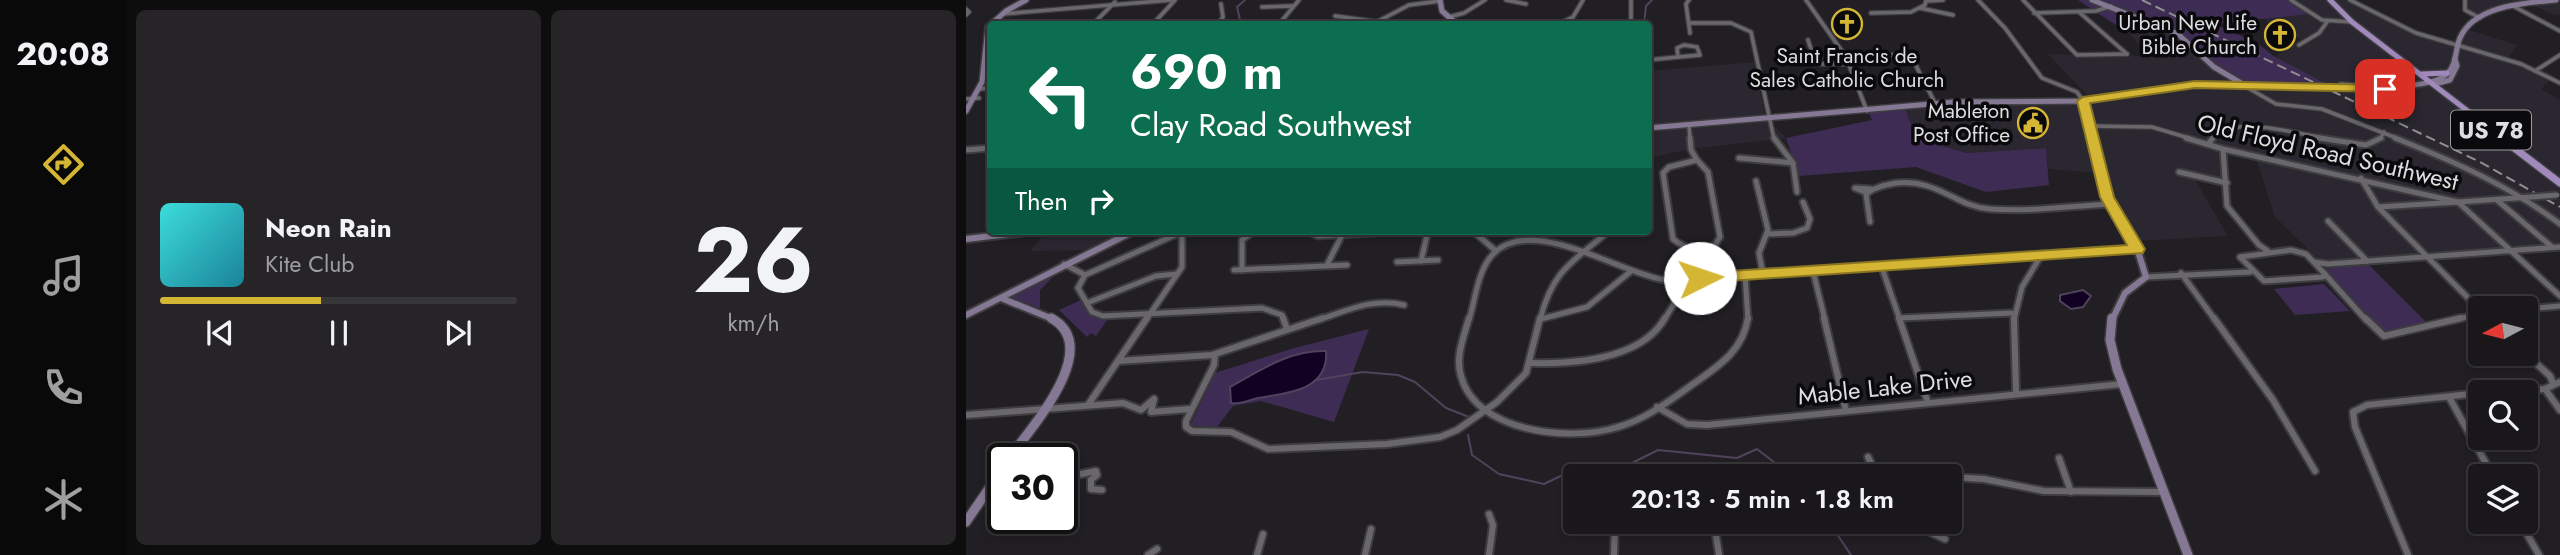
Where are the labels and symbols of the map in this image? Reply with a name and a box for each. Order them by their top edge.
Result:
church icon: Saint Francis de Sales Catholic Church [1830,7,1864,41]
place label: Urban New Life Bible Church [2118,8,2257,62]
church icon: Urban New Life Bible Church [2263,18,2297,52]
place label: Saint Francis de Sales Catholic Church [1749,41,1945,95]
pin [2355,59,2415,119]
place label: Mableton Post Office [1913,96,2010,150]
street label: Old Floyd Road Southwest [2194,105,2462,199]
public building icon: Mableton Post Office [2016,106,2050,140]
road number: US 78 [2451,111,2531,150]
position arrow [1663,241,1737,315]
north arrow [2468,296,2538,366]
street label: Mable Lake Drive [1796,360,1974,414]
speed limit sign: 30 [987,443,1078,534]

